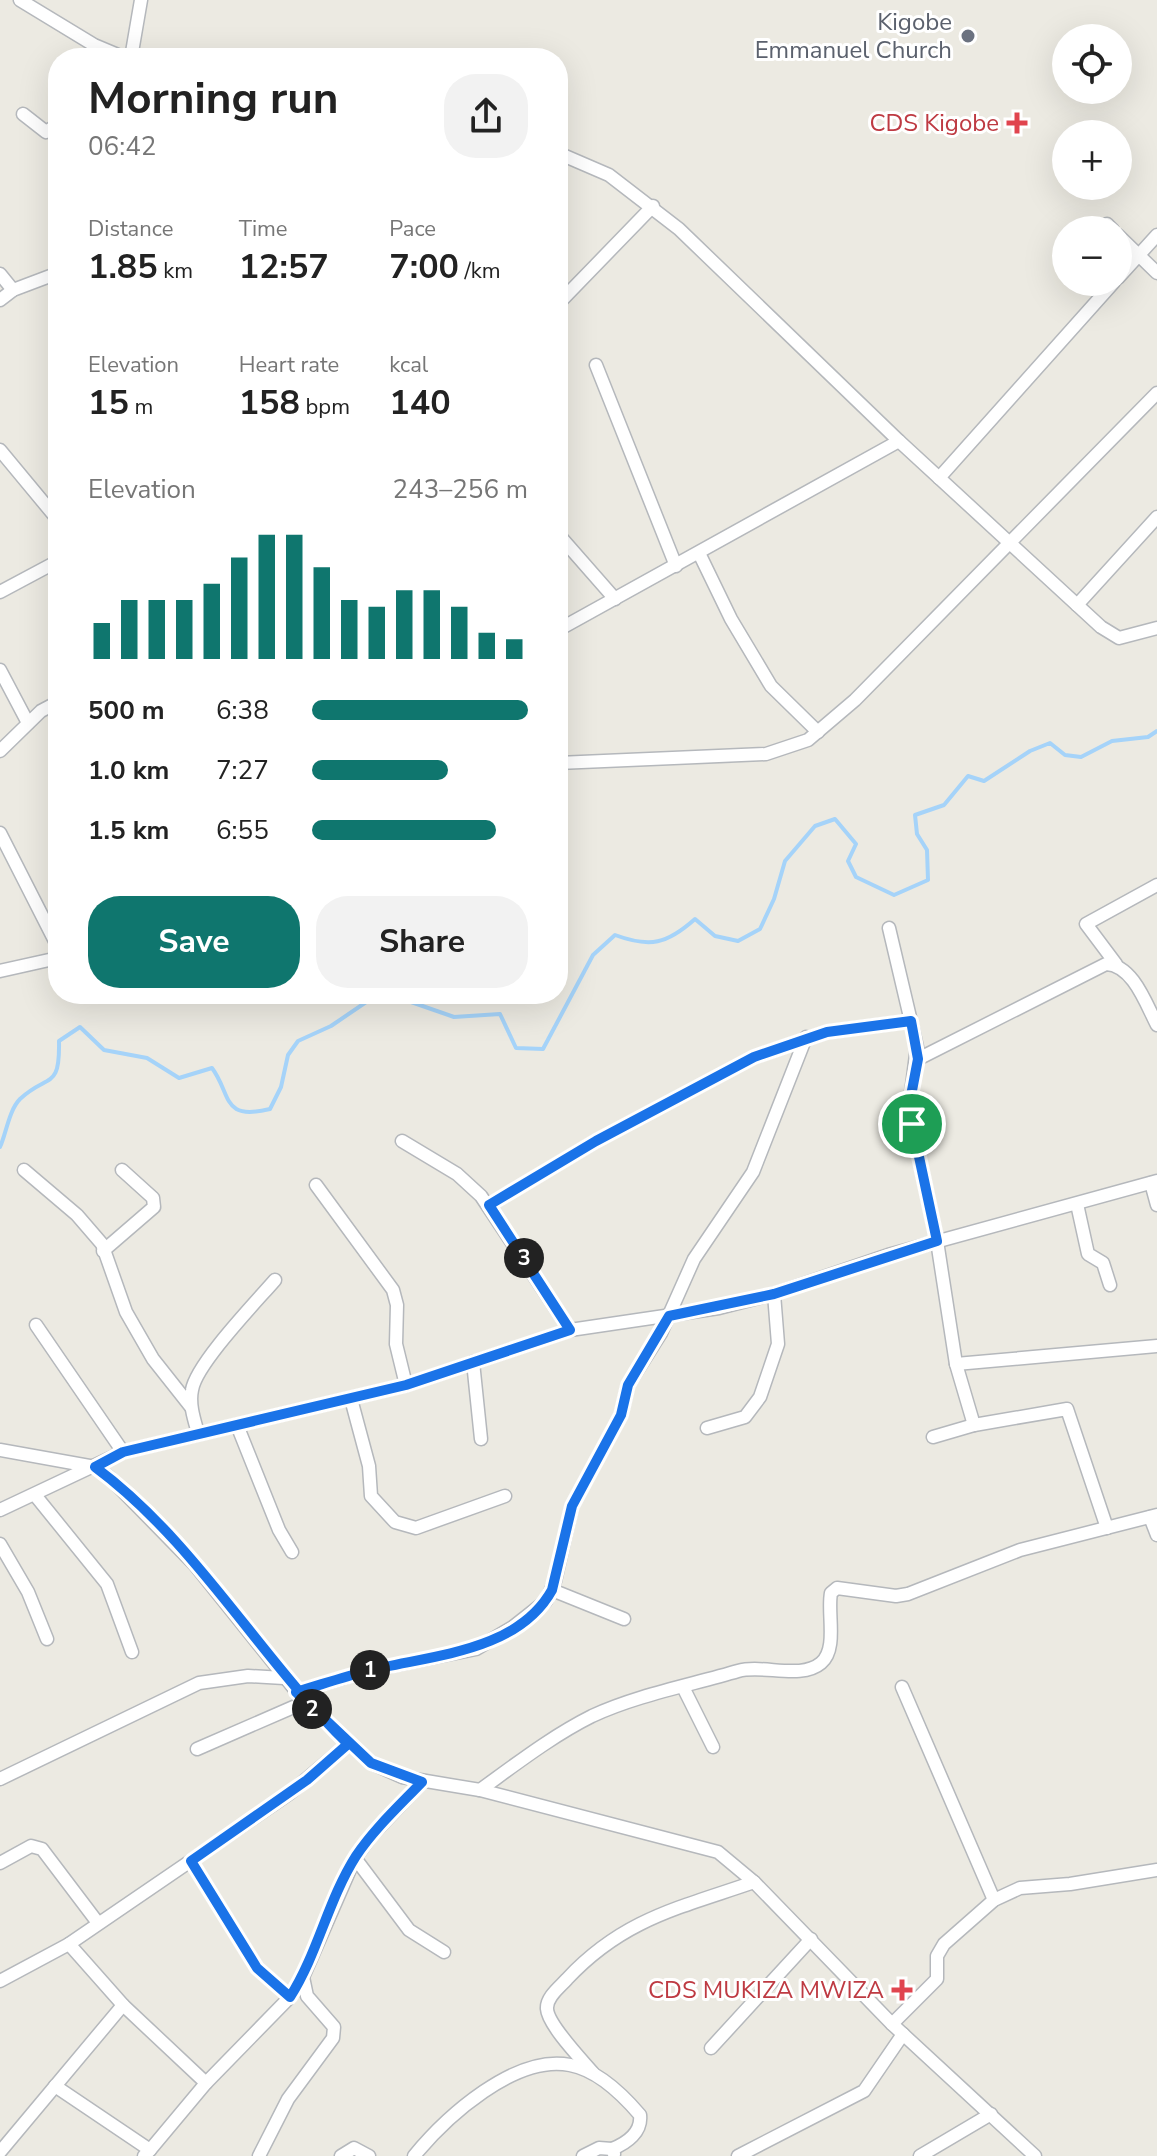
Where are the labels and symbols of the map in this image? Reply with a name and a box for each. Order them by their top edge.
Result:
place label: Kigobe Emmanuel Church [755,6,952,66]
marker: Kigobe Emmanuel Church [959,27,977,45]
place label: CDS Kigobe [869,107,999,139]
marker: CDS Kigobe [1006,112,1028,134]
pin [878,1090,946,1158]
pin: 3 [504,1238,544,1278]
pin: 1 [350,1650,390,1690]
pin: 2 [292,1689,332,1729]
place label: CDS MUKIZA MWIZA [648,1974,884,2006]
marker: CDS MUKIZA MWIZA [891,1979,913,2001]

